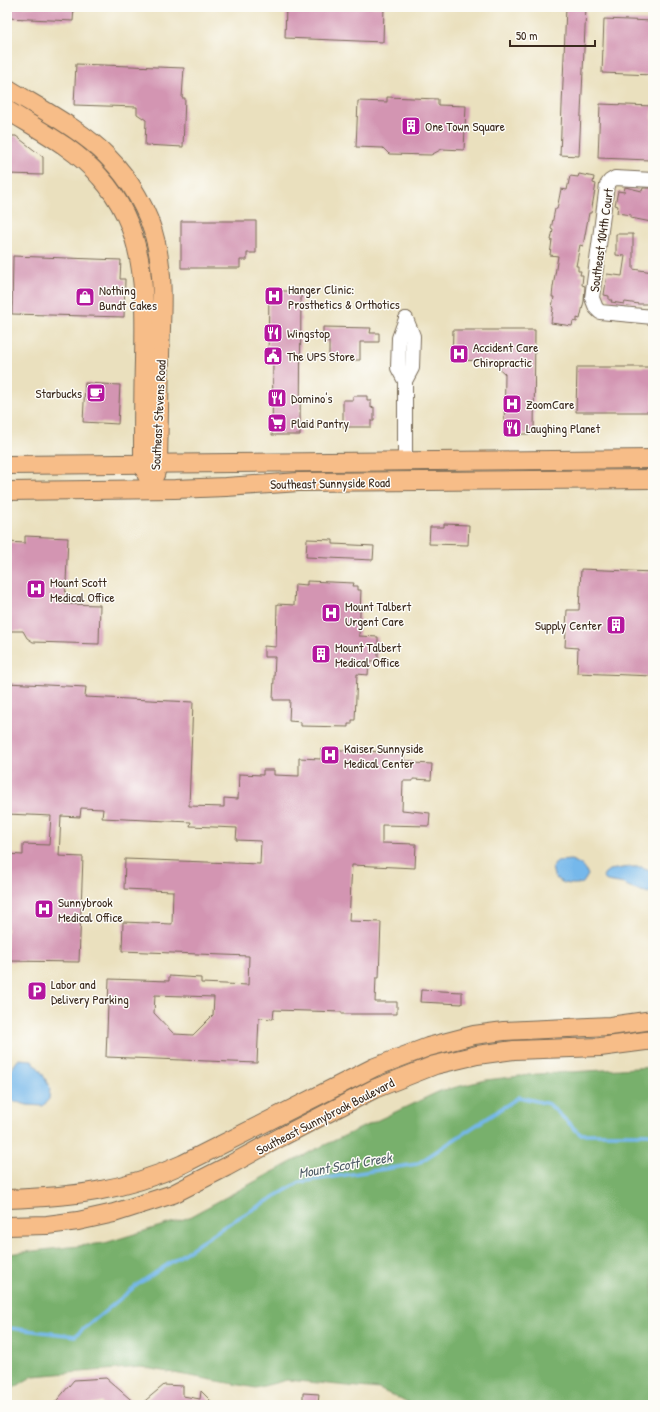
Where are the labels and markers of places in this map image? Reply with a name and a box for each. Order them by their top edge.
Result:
building icon: One Town Square [400,115,422,137]
place label: One Town Square [425,117,505,135]
place label: Hanger Clinic: Prosthetics & Orthotics [288,280,400,313]
place label: Nothing Bundt Cakes [99,281,157,314]
hospital icon: Hanger Clinic: Prosthetics & Orthotics [263,285,285,307]
shop icon: Nothing Bundt Cakes [74,286,96,308]
restaurant icon: Wingstop [262,322,284,344]
place label: Wingstop [287,324,330,342]
place label: Accident Care Chiropractic [473,338,538,371]
hospital icon: Accident Care Chiropractic [448,343,470,365]
public building icon: The UPS Store [262,345,284,367]
place label: The UPS Store [287,347,355,365]
cafe icon: Starbucks [85,382,107,404]
place label: Starbucks [35,384,82,402]
restaurant icon: Domino's [266,387,288,409]
place label: Domino's [291,389,332,407]
hospital icon: ZoomCare [501,393,523,415]
place label: ZoomCare [526,395,574,413]
supermarket icon: Plaid Pantry [266,412,288,434]
place label: Plaid Pantry [291,414,349,432]
restaurant icon: Laughing Planet [501,417,523,439]
place label: Laughing Planet [526,419,601,437]
place label: Mount Scott Medical Office [50,573,115,606]
hospital icon: Mount Scott Medical Office [25,578,47,600]
place label: Mount Talbert Urgent Care [345,597,412,630]
hospital icon: Mount Talbert Urgent Care [320,602,342,624]
building icon: Supply Center [605,614,627,636]
place label: Supply Center [535,616,602,634]
place label: Mount Talbert Medical Office [335,638,402,671]
building icon: Mount Talbert Medical Office [310,643,332,665]
place label: Kaiser Sunnyside Medical Center [344,739,424,772]
hospital icon: Kaiser Sunnyside Medical Center [319,744,341,766]
place label: Sunnybrook Medical Office [58,893,123,926]
hospital icon: Sunnybrook Medical Office [33,898,55,920]
place label: Labor and Delivery Parking [51,975,129,1008]
parking icon: Labor and Delivery Parking [26,980,48,1002]

